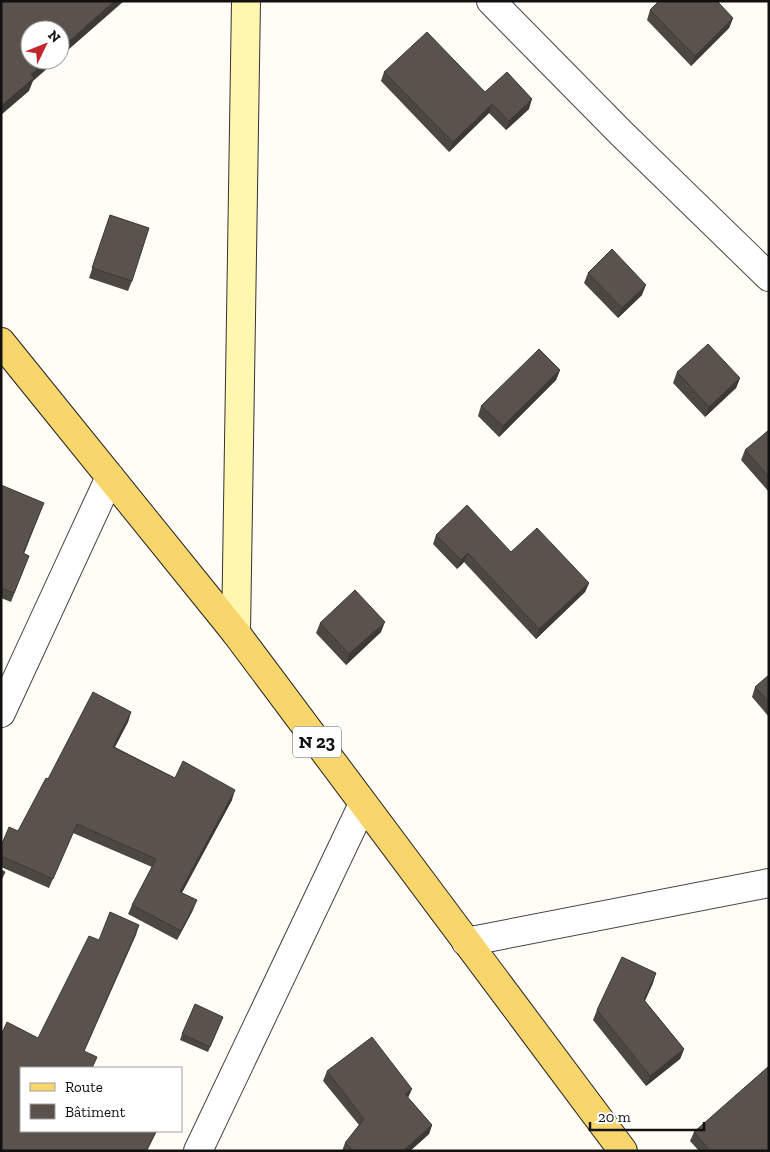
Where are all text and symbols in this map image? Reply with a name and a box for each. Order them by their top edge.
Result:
north arrow [20,20,70,70]
text: N [44,27,64,46]
road number: N 23 [293,726,341,758]
legend [20,1067,182,1132]
text: Route [65,1078,103,1096]
scale bar [590,1100,704,1132]
text: Bâtiment [65,1103,126,1121]
text: 20 m [598,1108,631,1126]

